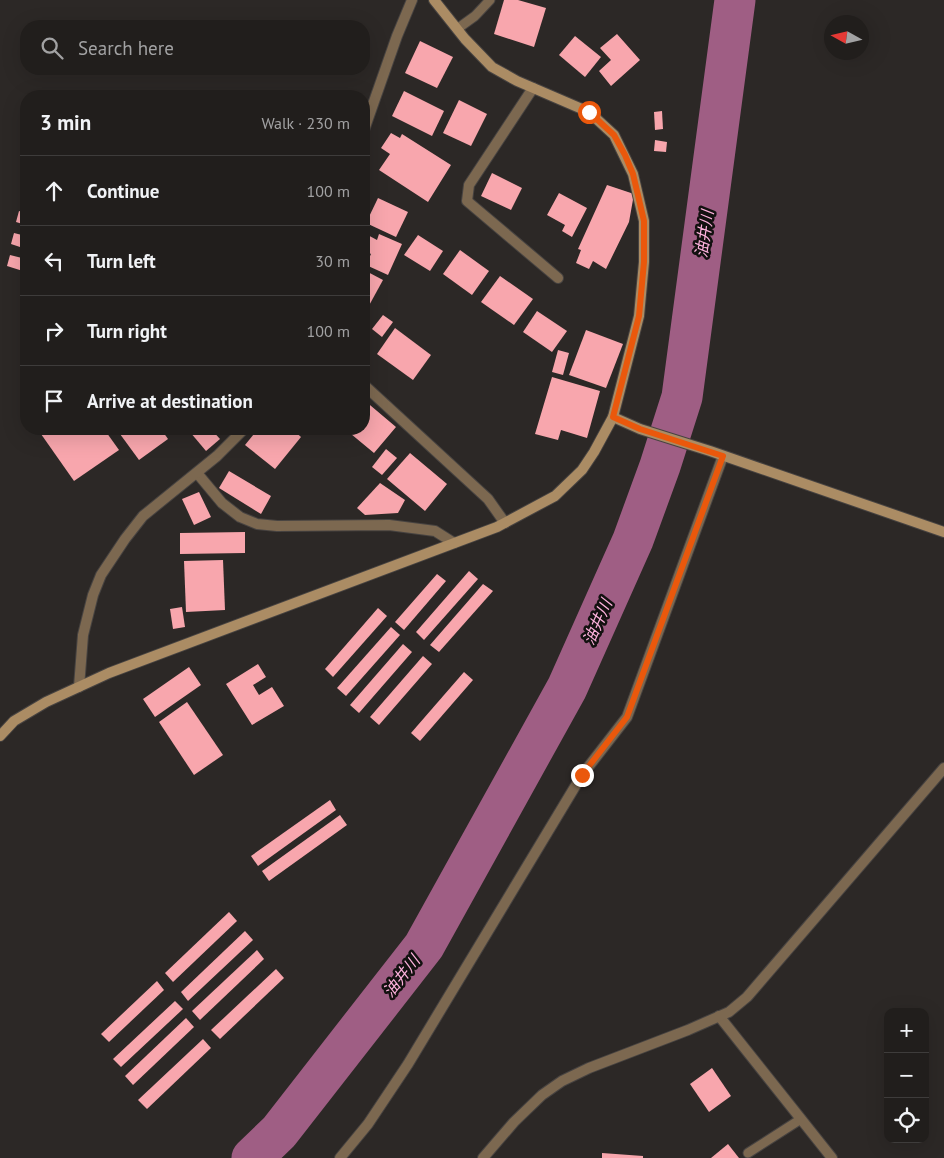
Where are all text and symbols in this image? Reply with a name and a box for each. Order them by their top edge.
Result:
north arrow [824,15,869,60]
search box [20,20,370,75]
icon: search [38,34,66,62]
text: Search here [78,36,174,60]
route start [578,101,601,124]
text: 3 min [40,109,91,136]
text: Walk · 230 m [261,113,350,133]
icon: ahead [40,177,68,205]
text: Continue [87,179,159,203]
text: 100 m [307,181,350,201]
water label: 油井川 [691,207,718,259]
icon: left [40,247,68,275]
text: Turn left [87,249,156,273]
text: 30 m [315,251,350,271]
icon: right [40,317,68,345]
text: Turn right [87,319,167,343]
text: 100 m [307,321,350,341]
icon: arrive [40,387,68,415]
text: Arrive at destination [87,389,253,413]
water label: 油井川 [578,594,617,648]
route end [571,764,594,787]
water label: 油井川 [378,949,425,1001]
map controls [884,1008,929,1143]
button: + [884,1008,929,1053]
button: − [884,1053,929,1098]
button: locate [884,1098,929,1143]

